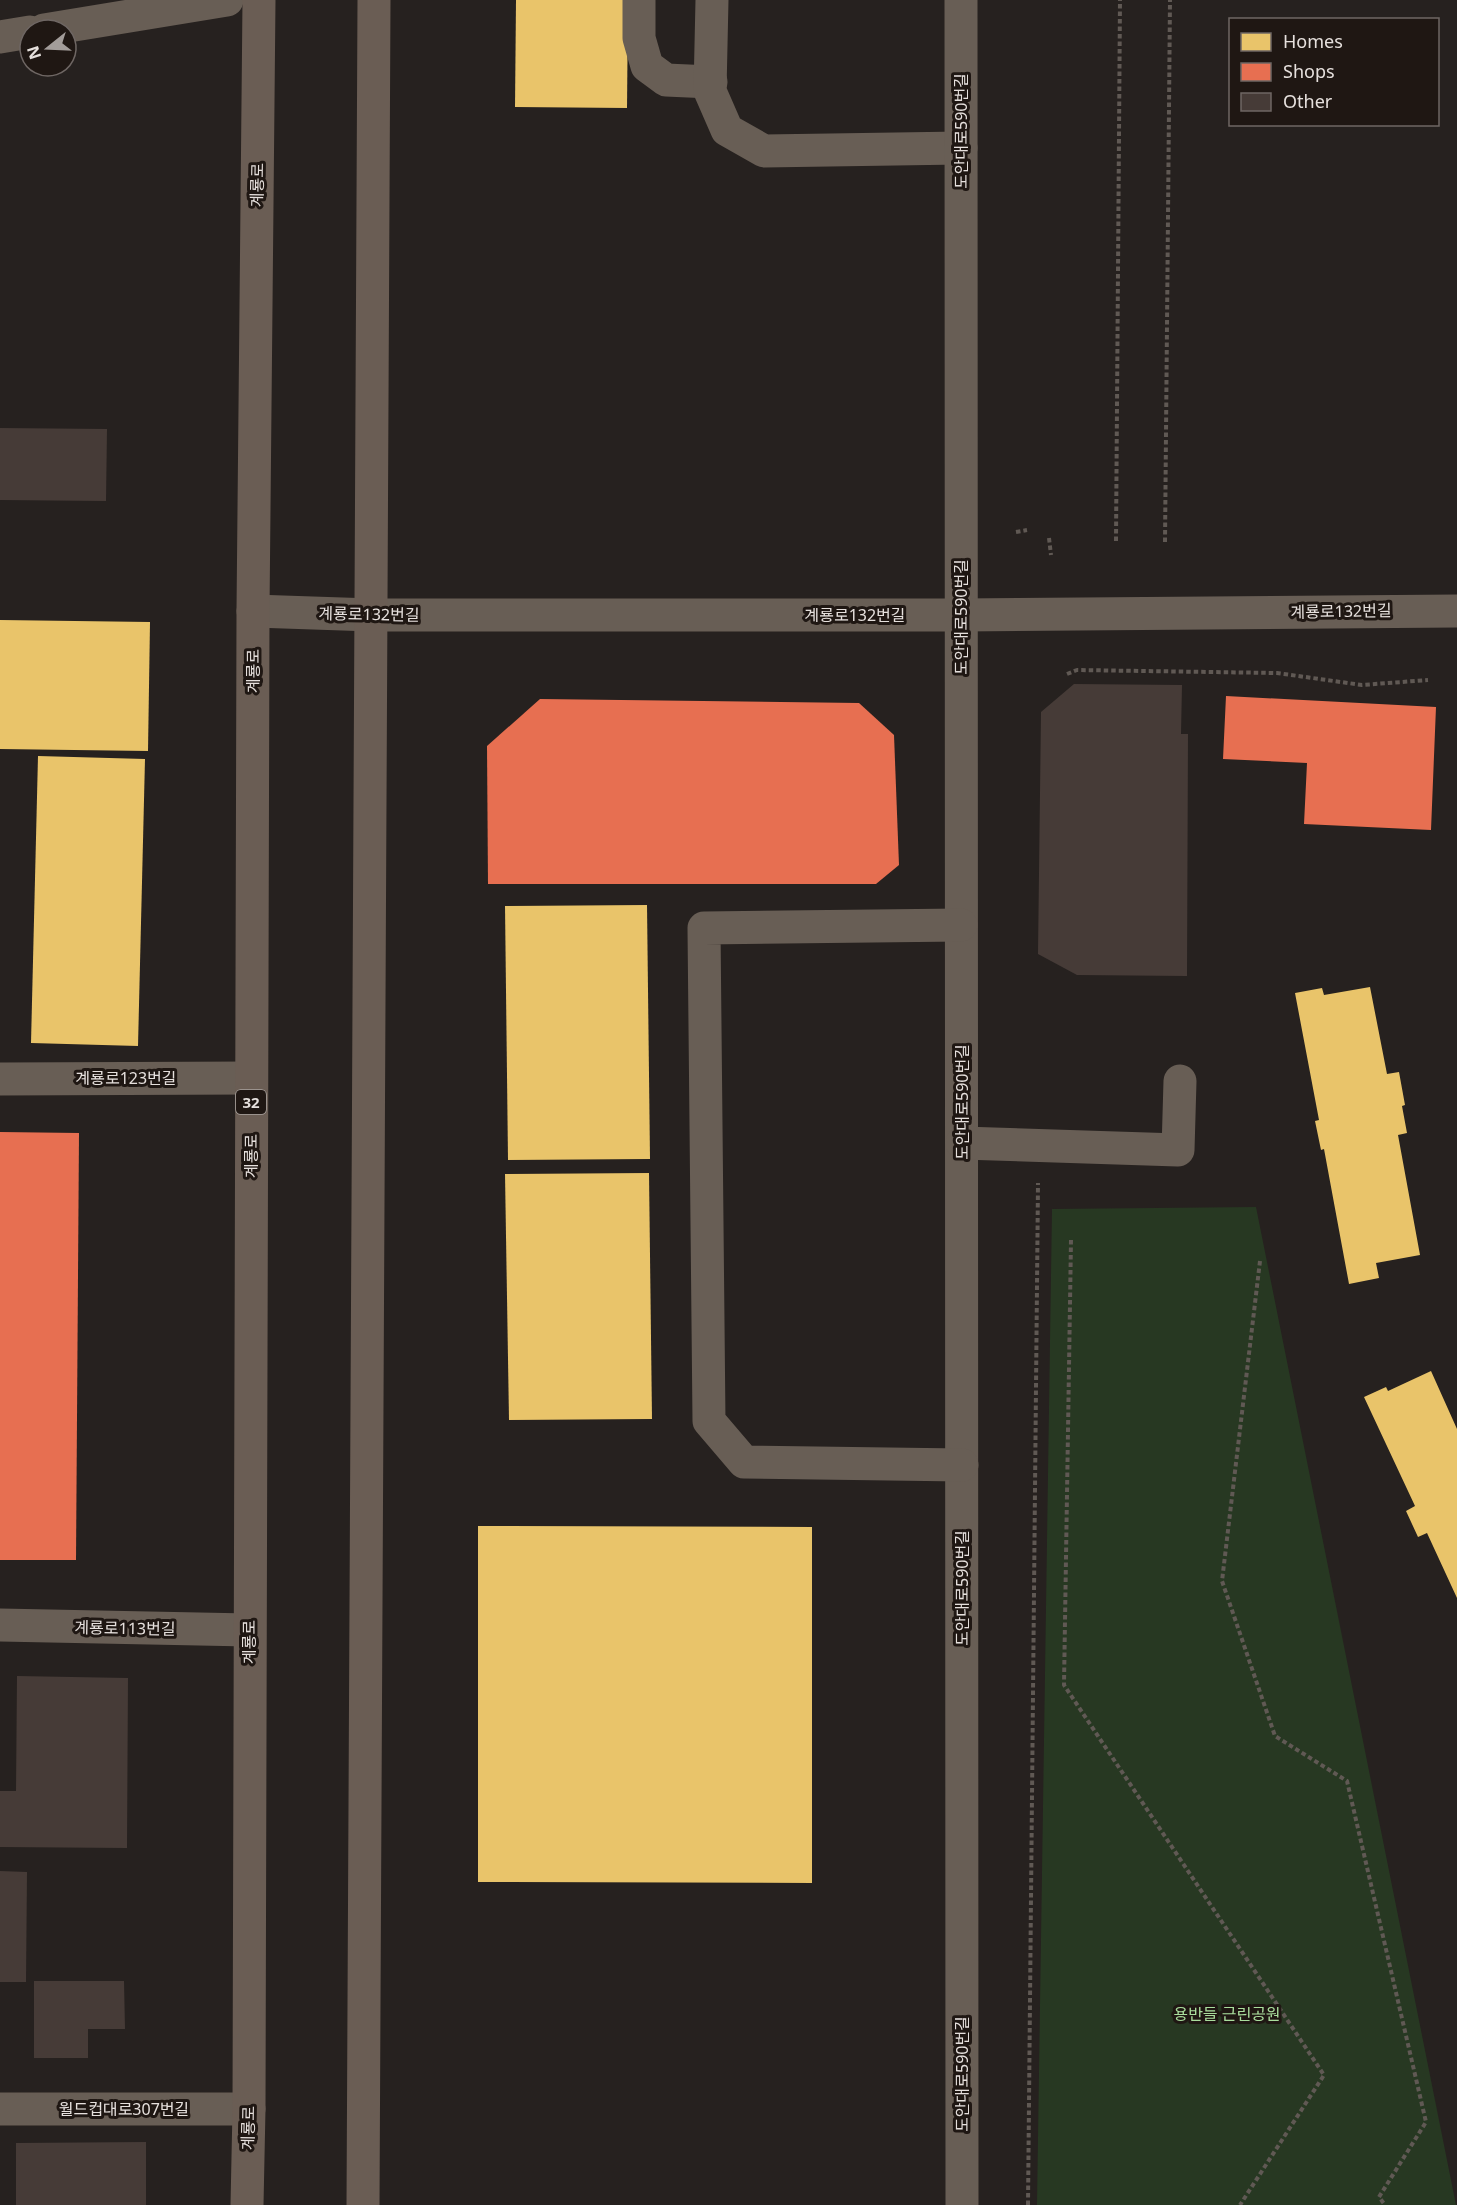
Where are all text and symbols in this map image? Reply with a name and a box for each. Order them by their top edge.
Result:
north arrow [18,18,78,78]
legend [1229,18,1439,126]
text: Homes [1283,29,1343,53]
text: N [21,43,46,62]
text: Shops [1283,59,1335,83]
street label: 도안대로590번길 [950,73,972,189]
text: Other [1283,89,1333,113]
street label: 계룡로 [246,162,268,207]
street label: 도안대로590번길 [950,559,972,675]
street label: 계룡로132번길 [1290,599,1392,623]
street label: 계룡로132번길 [318,602,420,626]
street label: 계룡로132번길 [804,604,906,626]
street label: 계룡로 [242,649,264,693]
street label: 도안대로590번길 [951,1044,973,1160]
street label: 계룡로123번길 [75,1067,177,1089]
road number: 32 [236,1090,266,1114]
street label: 계룡로 [240,1134,262,1178]
street label: 도안대로590번길 [951,1530,973,1646]
street label: 계룡로113번길 [74,1616,176,1640]
street label: 계룡로 [238,1620,260,1664]
park label: 용반들 근린공원 [1173,2003,1281,2025]
street label: 도안대로590번길 [951,2016,973,2132]
street label: 월드컵대로307번길 [59,2098,189,2120]
street label: 계룡로 [237,2105,259,2150]

